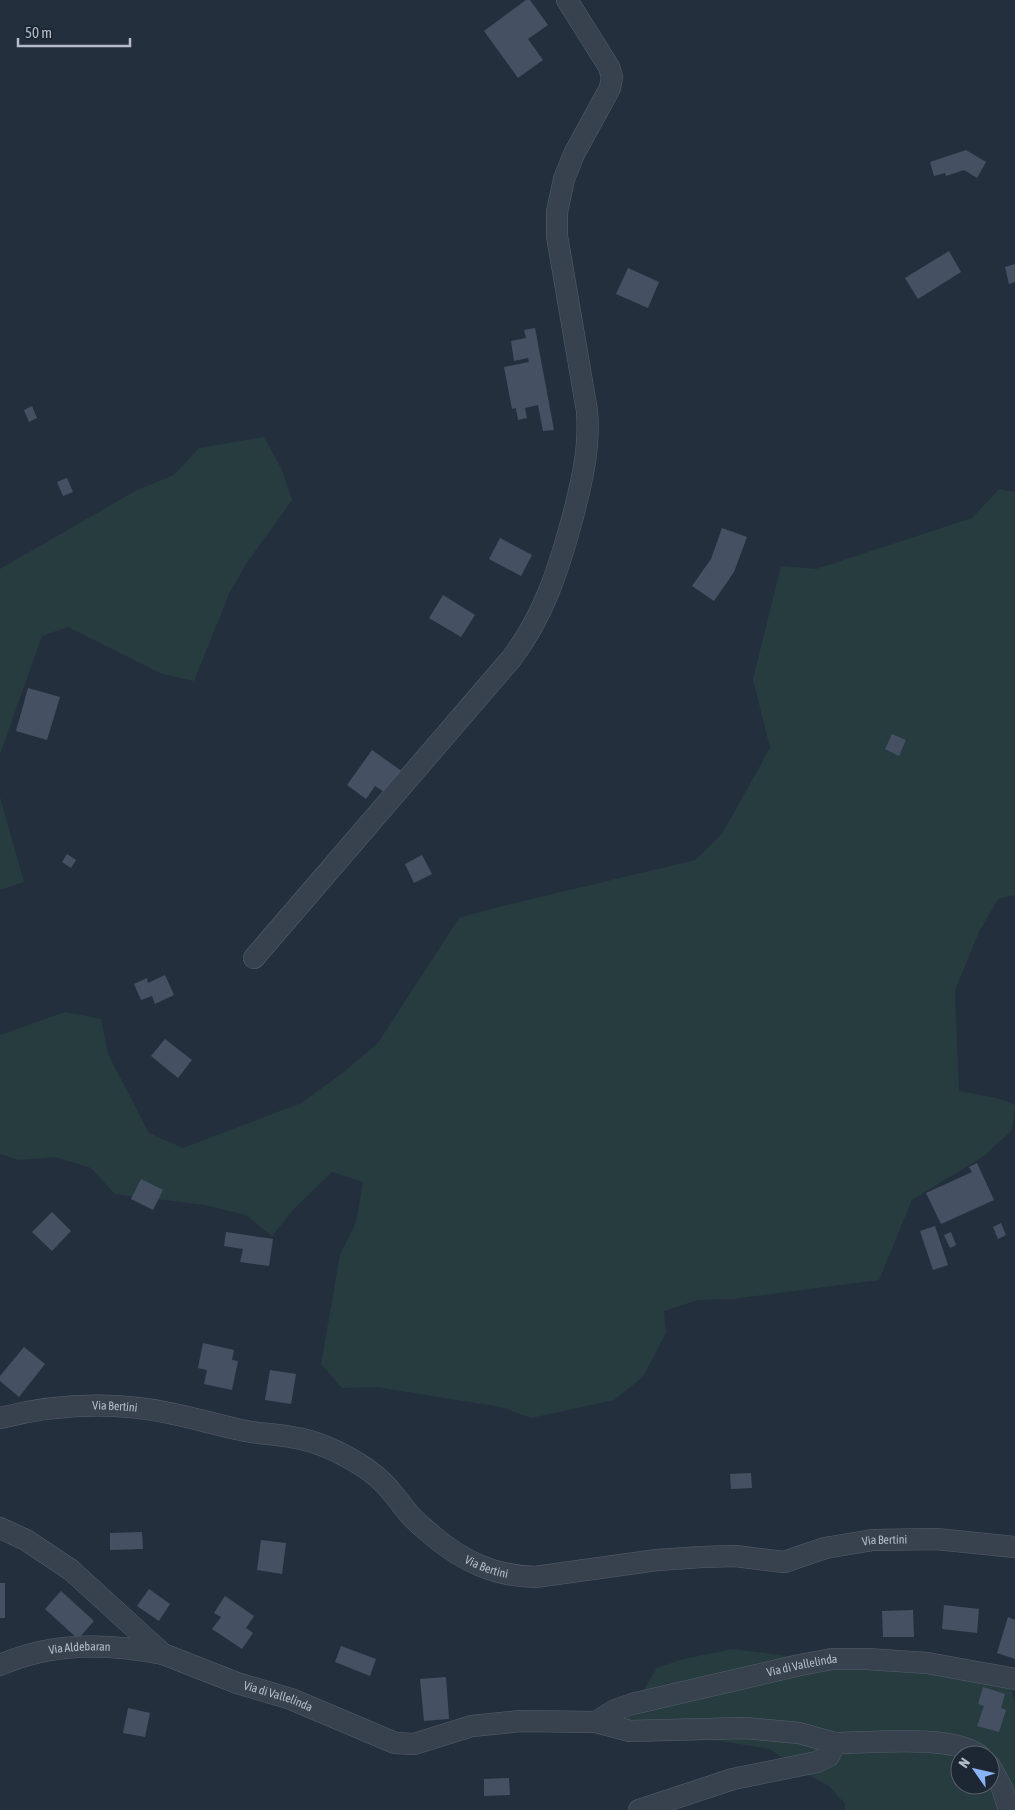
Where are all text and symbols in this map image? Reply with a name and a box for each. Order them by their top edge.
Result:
scale bar [18,15,130,47]
text: 50 m [25,24,52,41]
street label: Via Bertini [92,1399,138,1415]
street label: Via Bertini [861,1532,907,1549]
street label: Via Bertini [462,1553,509,1581]
street label: Via Aldebaran [48,1639,111,1657]
street label: Via di Vallelinda [765,1652,837,1679]
street label: Via di Vallelinda [242,1678,315,1714]
north arrow [950,1745,1000,1795]
text: N [955,1755,973,1771]

